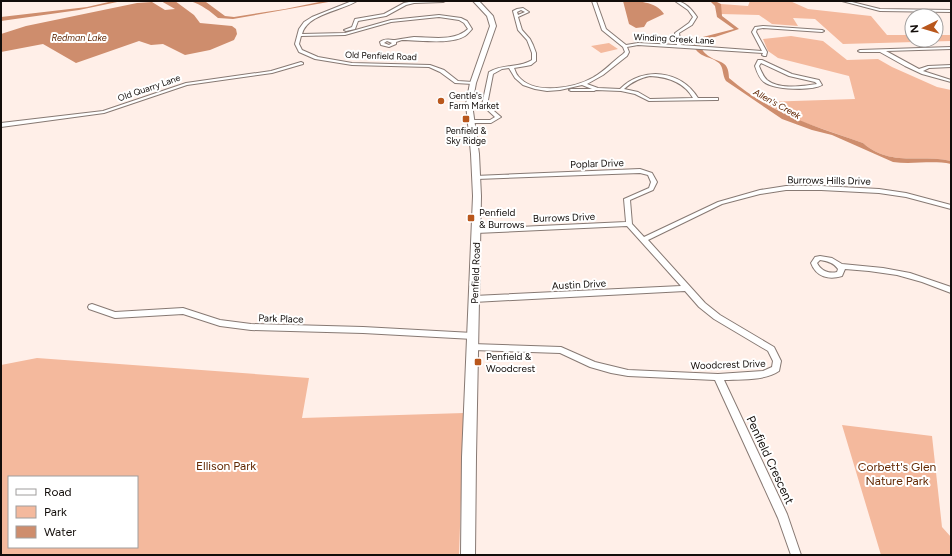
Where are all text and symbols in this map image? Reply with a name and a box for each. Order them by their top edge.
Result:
north arrow [904,8,944,48]
text: N [908,24,921,34]
street label: Winding Creek Lane [633,31,715,46]
water label: Redman Lake [51,32,107,43]
street label: Old Penfield Road [345,49,417,62]
street label: Old Quarry Lane [116,72,182,103]
water label: Allen's Creek [751,86,803,121]
place label: Gentle's Farm Market [449,90,500,111]
marker: Gentle's Farm Market [436,96,446,106]
marker: Penfield & Sky Ridge [461,114,471,124]
place label: Penfield & Sky Ridge [446,125,487,146]
street label: Poplar Drive [570,156,625,171]
street label: Burrows Hills Drive [787,173,871,188]
place label: Penfield & Burrows [479,206,525,231]
street label: Burrows Drive [533,210,596,225]
marker: Penfield & Burrows [466,213,476,223]
street label: Penfield Road [468,242,483,304]
street label: Austin Drive [552,277,607,292]
street label: Park Place [258,311,304,326]
place label: Penfield & Woodcrest [486,350,536,375]
marker: Penfield & Woodcrest [473,357,483,367]
street label: Woodcrest Drive [690,357,766,372]
street label: Penfield Crescent [743,414,797,507]
park label: Ellison Park [196,459,256,473]
park label: Corbett's Glen Nature Park [858,460,936,488]
legend [8,476,138,548]
text: Road [44,485,72,499]
text: Park [44,505,67,519]
text: Water [44,525,76,539]

